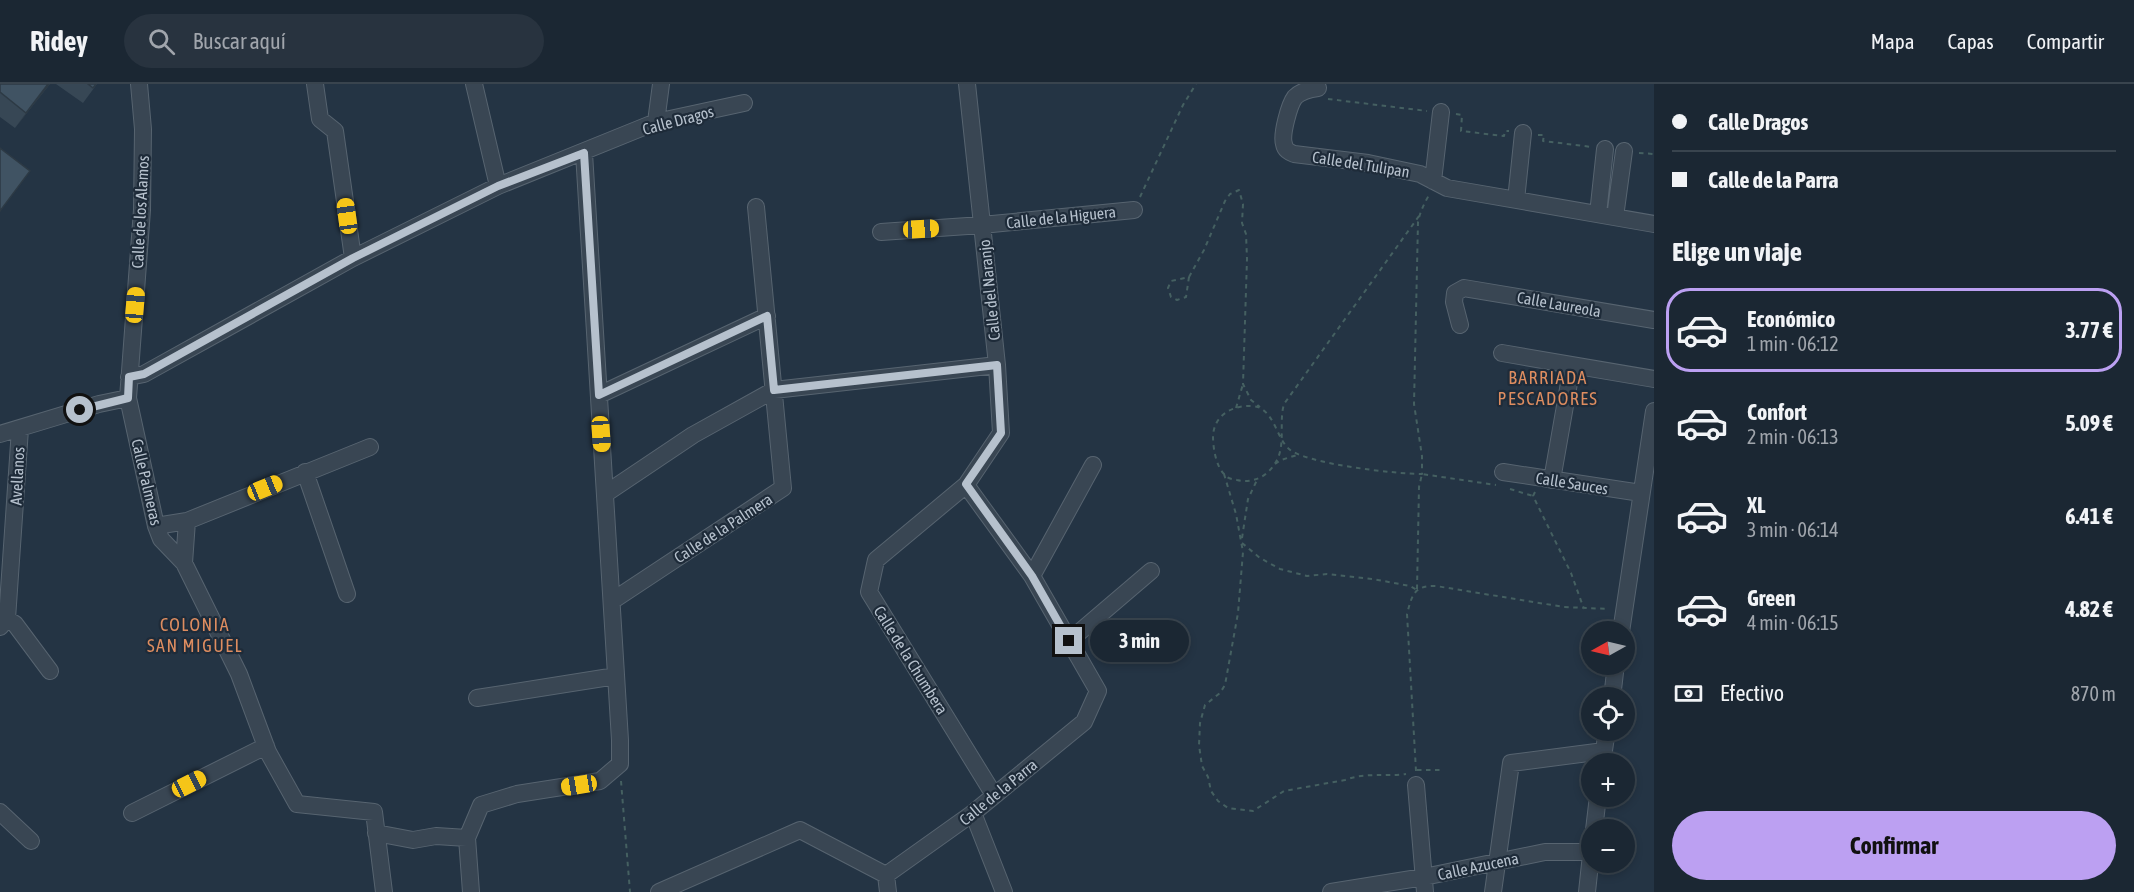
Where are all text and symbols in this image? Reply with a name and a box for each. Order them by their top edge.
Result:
search box [124,14,544,68]
text: Ridey [30,25,88,57]
icon: search [145,25,178,58]
text: Buscar aquí [193,28,286,54]
text: Mapa [1871,29,1914,53]
text: Capas [1947,29,1994,53]
text: Compartir [2027,29,2104,53]
street label: Calle Dragos [640,102,716,139]
text: Calle Dragos [1708,109,1808,135]
street label: Calle del Tulipan [1311,147,1411,182]
street label: Calle de los Alamos [128,155,152,269]
text: Calle de la Parra [1708,167,1838,193]
car [336,197,358,235]
street label: Calle de la Higuera [1005,202,1117,233]
car [903,219,939,239]
text: Elige un viaje [1672,236,1802,267]
street label: Calle del Naranjo [975,239,1004,341]
car [124,286,146,324]
street label: Calle Laureola [1516,288,1602,320]
icon: car [1675,303,1729,357]
text: Económico [1747,306,1835,332]
text: 3.77 € [2065,317,2113,343]
text: 1 min · 06:12 [1747,332,1839,355]
district label: BARRIADA PESCADORES [1498,367,1598,409]
route start [66,396,93,423]
icon: car [1675,396,1729,450]
text: Confort [1747,399,1807,425]
text: 5.09 € [2065,410,2113,436]
car [591,415,611,453]
text: 2 min · 06:13 [1747,425,1839,448]
street label: Calle Palmeras [128,437,166,527]
street label: Avellanos [6,446,28,506]
street label: Calle Sauces [1534,468,1610,498]
car [245,473,285,503]
icon: car [1675,489,1729,543]
street label: Calle de la Palmera [671,490,775,566]
text: XL [1747,492,1765,518]
text: 6.41 € [2065,503,2113,529]
text: 3 min · 06:14 [1747,518,1839,541]
icon: car [1675,582,1729,636]
text: Green [1747,585,1796,611]
text: 4.82 € [2065,596,2113,622]
street label: Calle de la Chumbera [870,603,952,717]
text: 4 min · 06:15 [1747,611,1839,634]
district label: COLONIA SAN MIGUEL [147,614,243,656]
callout: 3 min [1090,620,1189,662]
north arrow [1581,621,1635,675]
map controls [1581,621,1635,873]
route end [1055,627,1082,654]
text: 3 min [1119,629,1160,652]
icon: cash [1672,677,1705,710]
text: Efectivo [1720,680,1784,706]
text: 870 m [2071,682,2116,705]
button: locate [1581,687,1635,741]
button: + [1581,753,1635,807]
street label: Calle de la Parra [955,755,1041,829]
car [169,768,209,800]
car [560,773,598,797]
button: Confirmar [1672,811,2116,880]
button: − [1581,819,1635,873]
street label: Calle Azucena [1436,849,1520,883]

